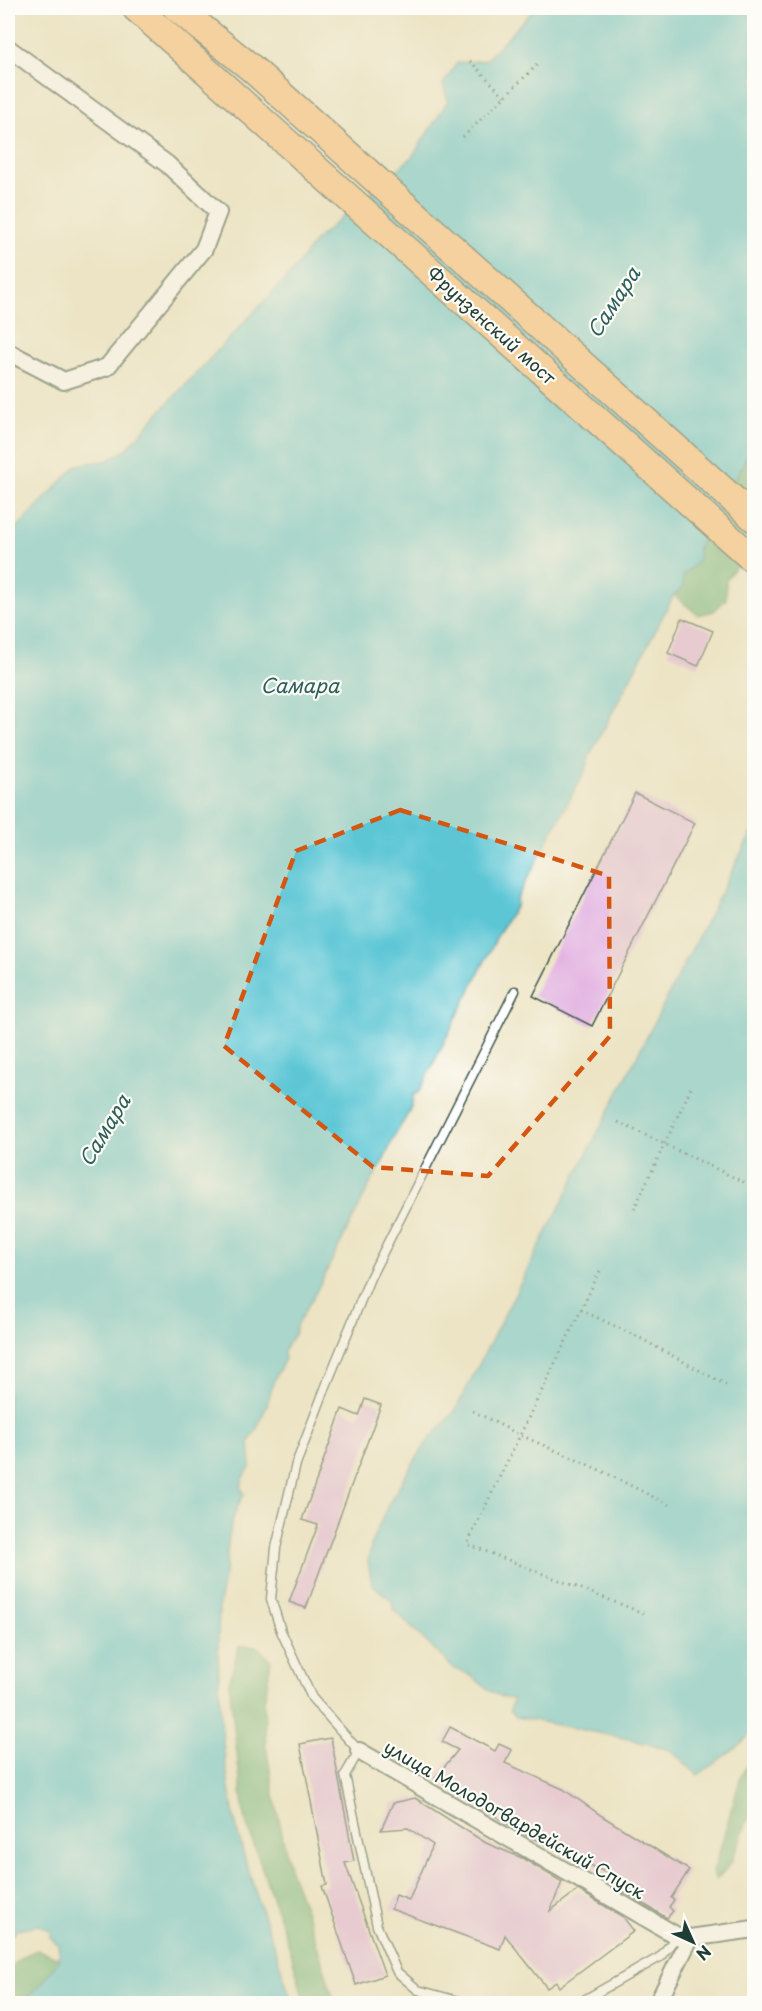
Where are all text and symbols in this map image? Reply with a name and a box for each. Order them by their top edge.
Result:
street label: Фрунзенский мост [422,260,563,390]
water label: Самара [579,260,648,343]
water label: Самара [261,670,341,700]
water label: Самара [71,1087,138,1172]
street label: улица Молодогвардейский Спуск [379,1733,651,1905]
north arrow [663,1912,723,1972]
text: N [691,1940,717,1966]

